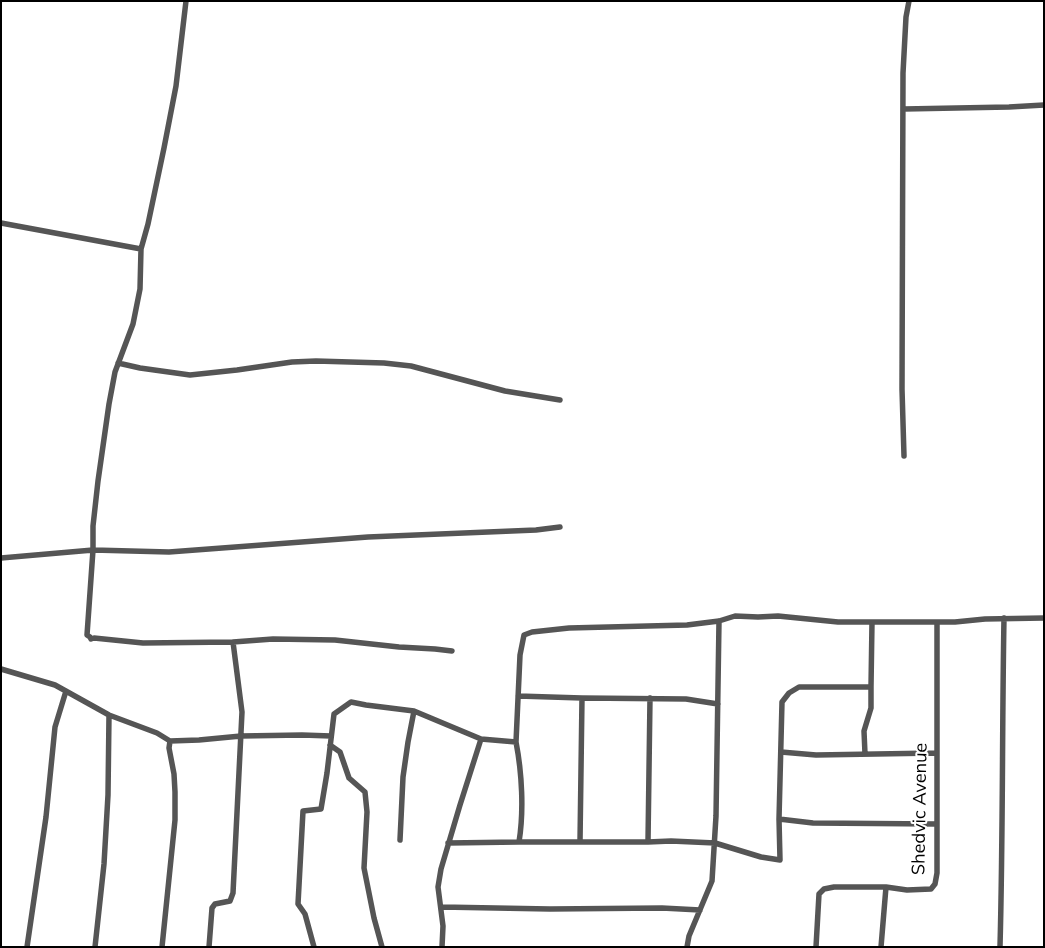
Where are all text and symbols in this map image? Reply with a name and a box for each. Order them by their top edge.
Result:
street label: Shedvic Avenue [908,743,932,875]

